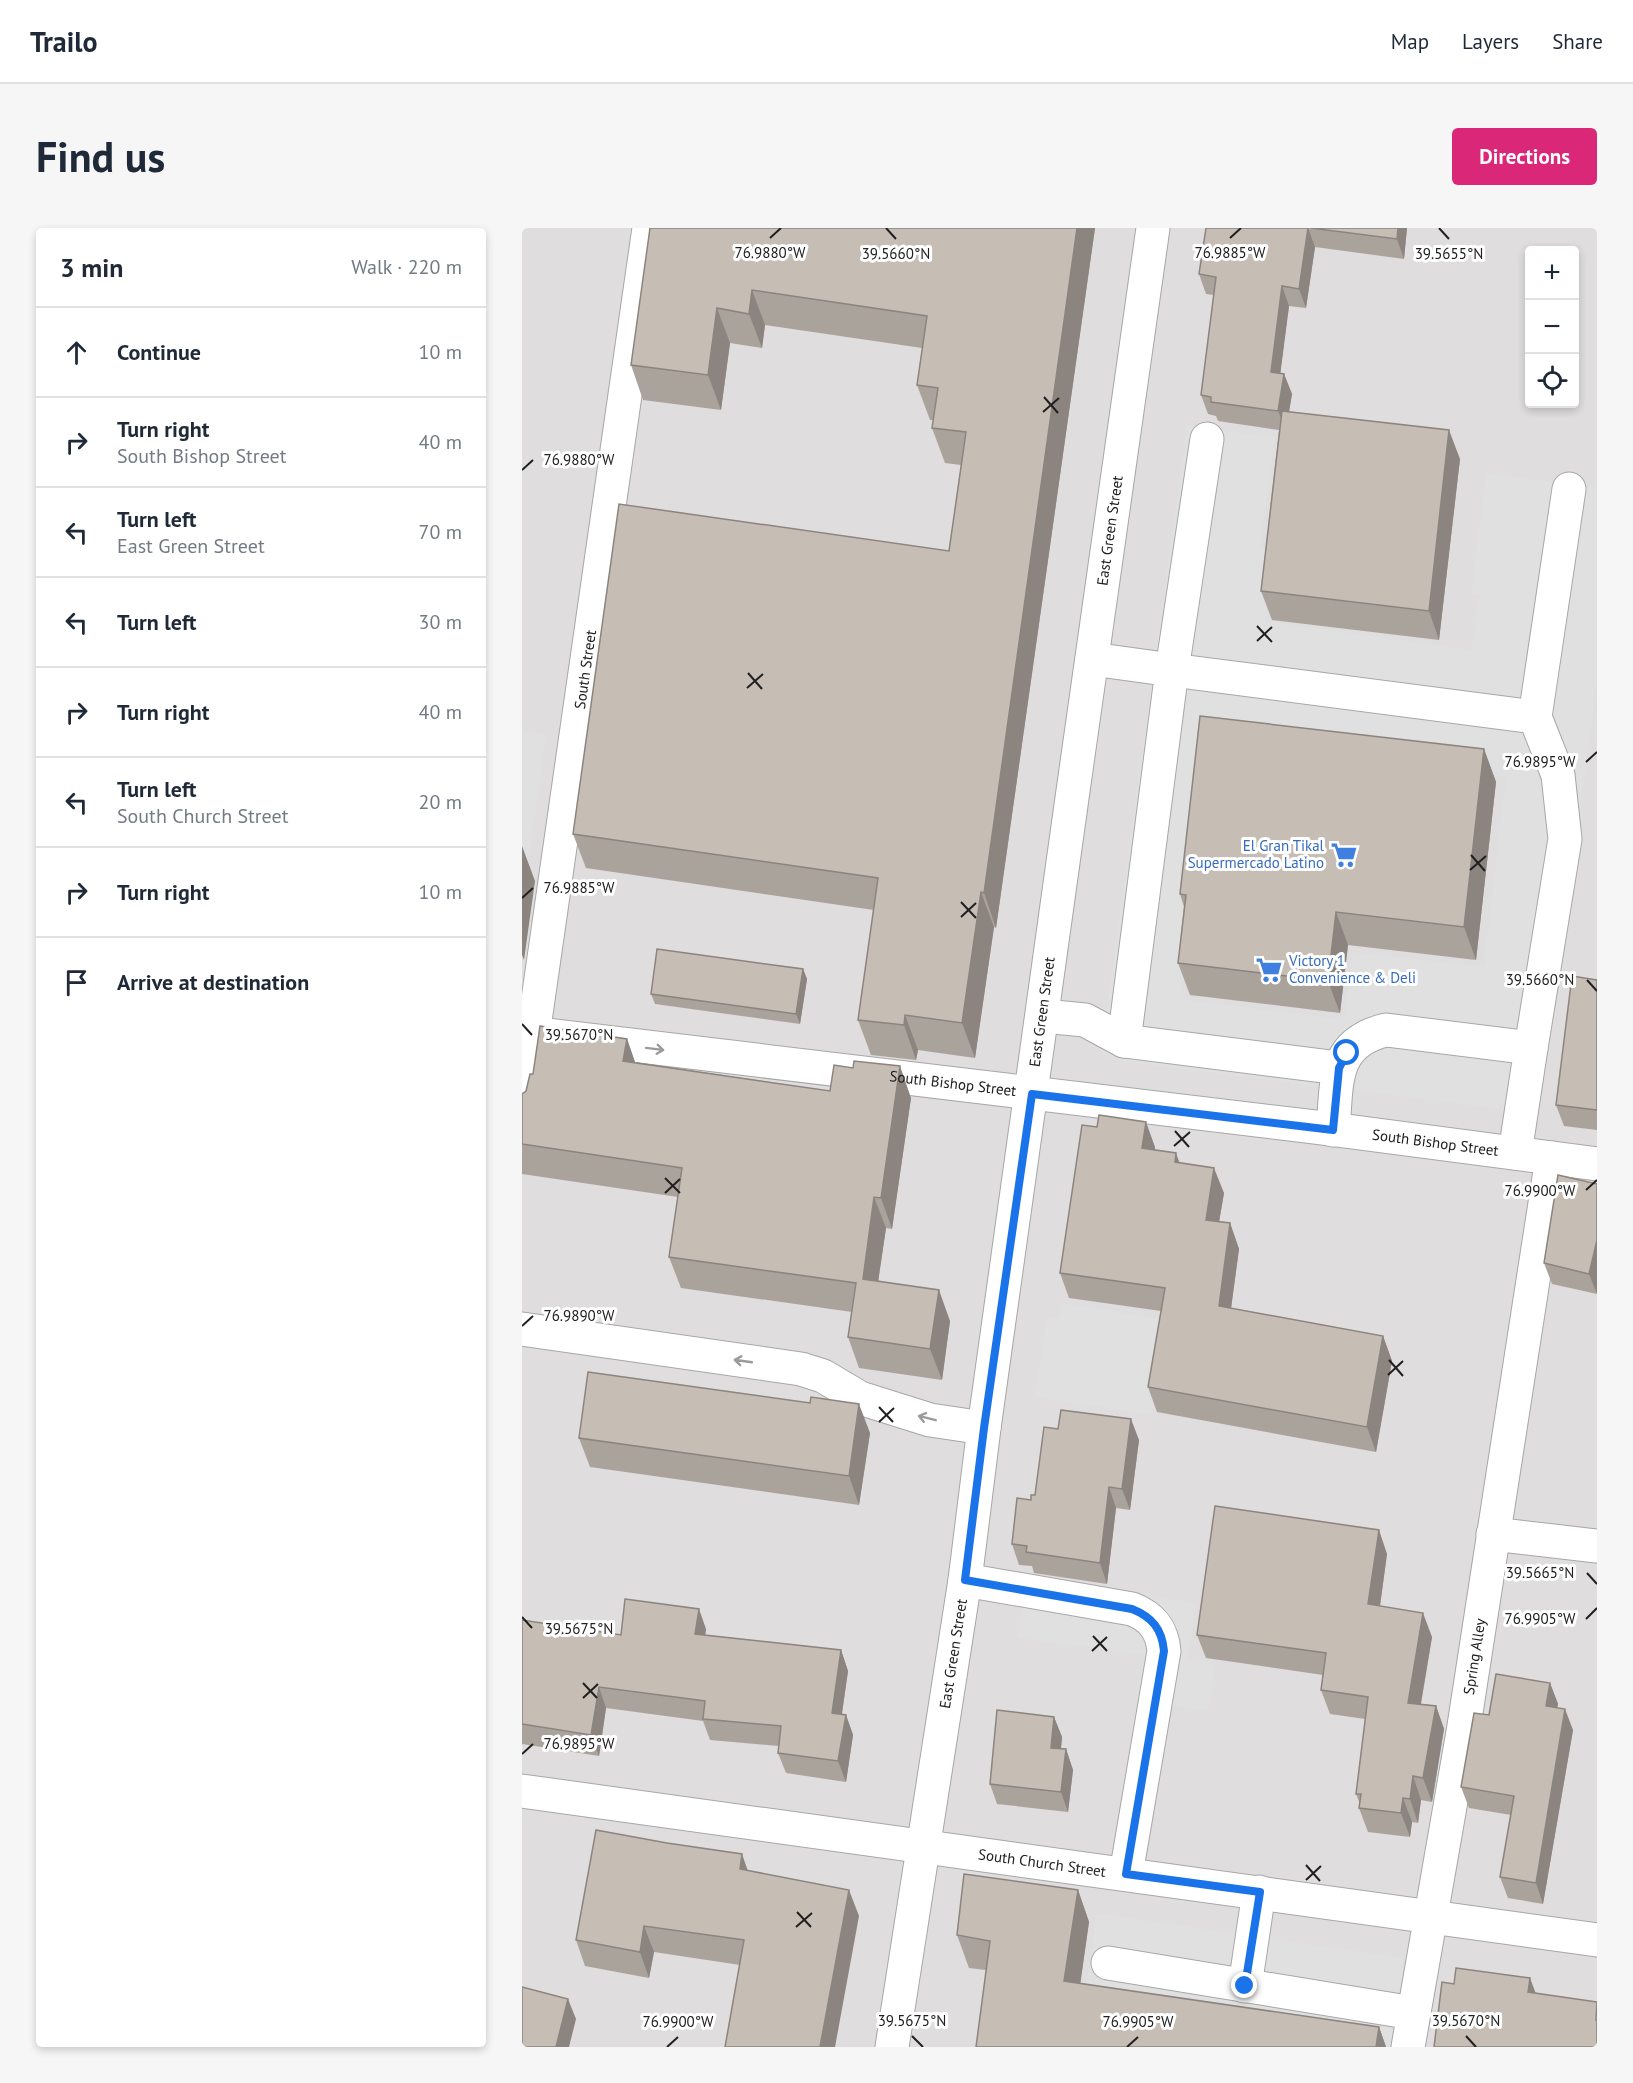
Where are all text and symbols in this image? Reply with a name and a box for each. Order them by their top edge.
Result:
text: Trailo [30,23,97,60]
text: Map [1391,28,1429,55]
text: Layers [1462,28,1519,55]
text: Share [1552,28,1603,55]
button: Directions [1452,128,1597,185]
text: Find us [36,129,165,184]
text: 76.9880°W [734,243,806,262]
text: 76.9885°W [1194,243,1266,262]
text: 39.5660°N [862,244,930,263]
text: 39.5655°N [1415,244,1483,263]
map controls [1525,246,1579,408]
button: + [1525,246,1579,300]
text: 3 min [60,251,123,284]
text: Walk · 220 m [351,254,462,280]
button: − [1525,300,1579,354]
icon: ahead [60,336,93,369]
text: Continue [117,338,201,366]
text: 10 m [419,339,462,365]
button: locate [1525,354,1579,408]
text: Turn right [117,415,209,443]
icon: right [60,426,93,459]
text: 40 m [419,429,462,455]
text: South Bishop Street [117,443,287,469]
text: 76.9880°W [543,450,615,469]
street label: East Green Street [1092,474,1127,587]
text: Turn left [117,505,197,533]
icon: left [60,516,93,549]
text: 70 m [419,519,462,545]
text: East Green Street [117,533,265,559]
icon: left [60,606,93,639]
text: Turn left [117,608,197,636]
text: 30 m [419,609,462,635]
street label: South Street [570,629,600,710]
icon: right [60,696,93,729]
text: Turn right [117,698,209,726]
text: 40 m [419,699,462,725]
text: 76.9895°W [1504,752,1576,771]
text: Turn left [117,775,197,803]
icon: left [60,786,93,819]
text: 20 m [419,789,462,815]
text: South Church Street [117,803,289,829]
place label: El Gran Tikal Supermercado Latino [1188,836,1325,872]
supermarket icon: El Gran Tikal Supermercado Latino [1329,840,1359,870]
icon: right [60,876,93,909]
text: Turn right [117,878,209,906]
text: 76.9885°W [543,878,615,897]
text: 10 m [419,879,462,905]
place label: Victory 1 Convenience & Deli [1288,951,1416,987]
supermarket icon: Victory 1 Convenience & Deli [1254,955,1284,985]
street label: East Green Street [1025,956,1059,1068]
icon: arrive [60,966,93,999]
text: Arrive at destination [117,968,309,996]
text: 39.5660°N [1506,970,1574,989]
text: 39.5670°N [545,1025,613,1044]
route start [1333,1039,1359,1065]
one-way arrow [645,1043,664,1054]
street label: South Bishop Street [889,1066,1017,1100]
street label: South Bishop Street [1371,1125,1500,1160]
text: 76.9900°W [1504,1181,1576,1200]
text: 76.9890°W [543,1306,615,1325]
one-way arrow [733,1355,753,1366]
one-way arrow [918,1412,937,1424]
text: 39.5665°N [1506,1563,1574,1582]
street label: East Green Street [935,1597,971,1710]
text: 76.9905°W [1504,1609,1576,1628]
street label: Spring Alley [1459,1617,1489,1696]
text: 39.5675°N [545,1619,613,1638]
text: 76.9895°W [543,1734,615,1753]
street label: South Church Street [977,1844,1107,1881]
route end [1231,1972,1257,1998]
text: 39.5675°N [878,2011,946,2030]
text: 39.5670°N [1432,2011,1500,2030]
text: 76.9900°W [642,2012,714,2031]
text: 76.9905°W [1102,2012,1174,2031]

